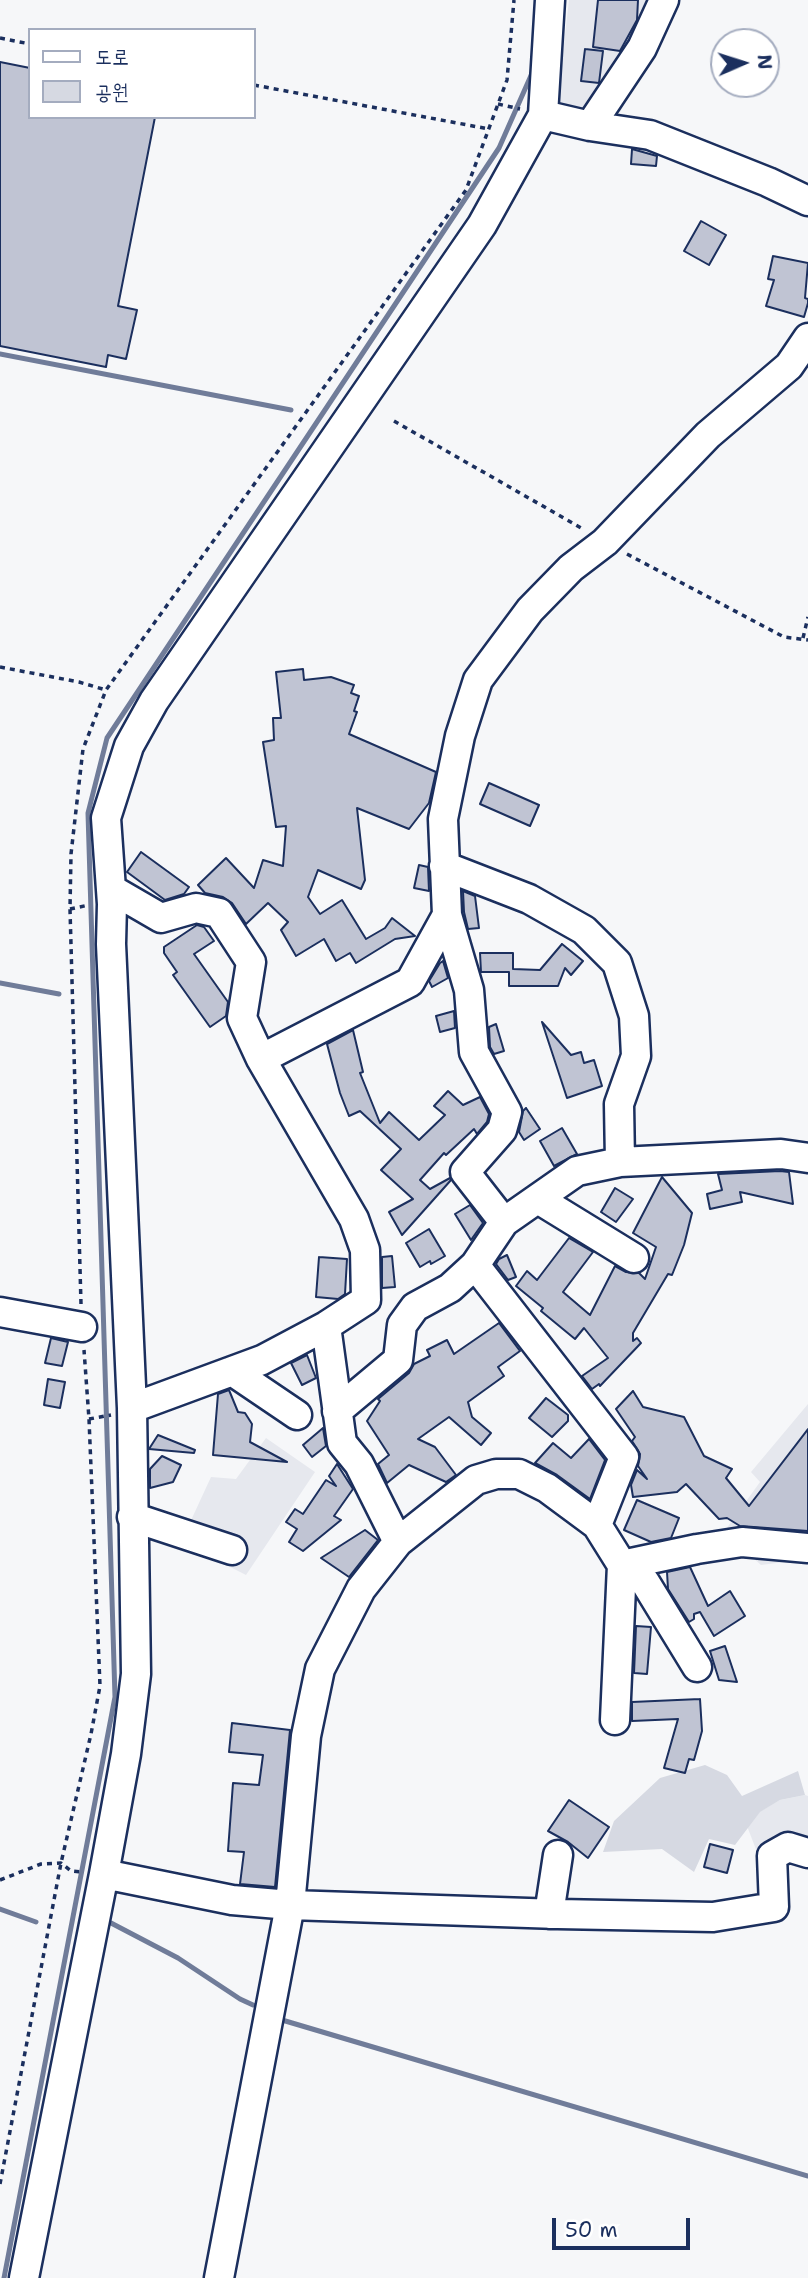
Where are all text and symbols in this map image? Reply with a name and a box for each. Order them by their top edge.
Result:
legend [28,28,256,119]
north arrow [710,28,780,98]
text: 도로 [95,43,129,71]
text: N [752,54,777,70]
text: 공원 [95,78,129,106]
scale bar [556,2204,694,2248]
text: 50 m [565,2216,618,2244]

